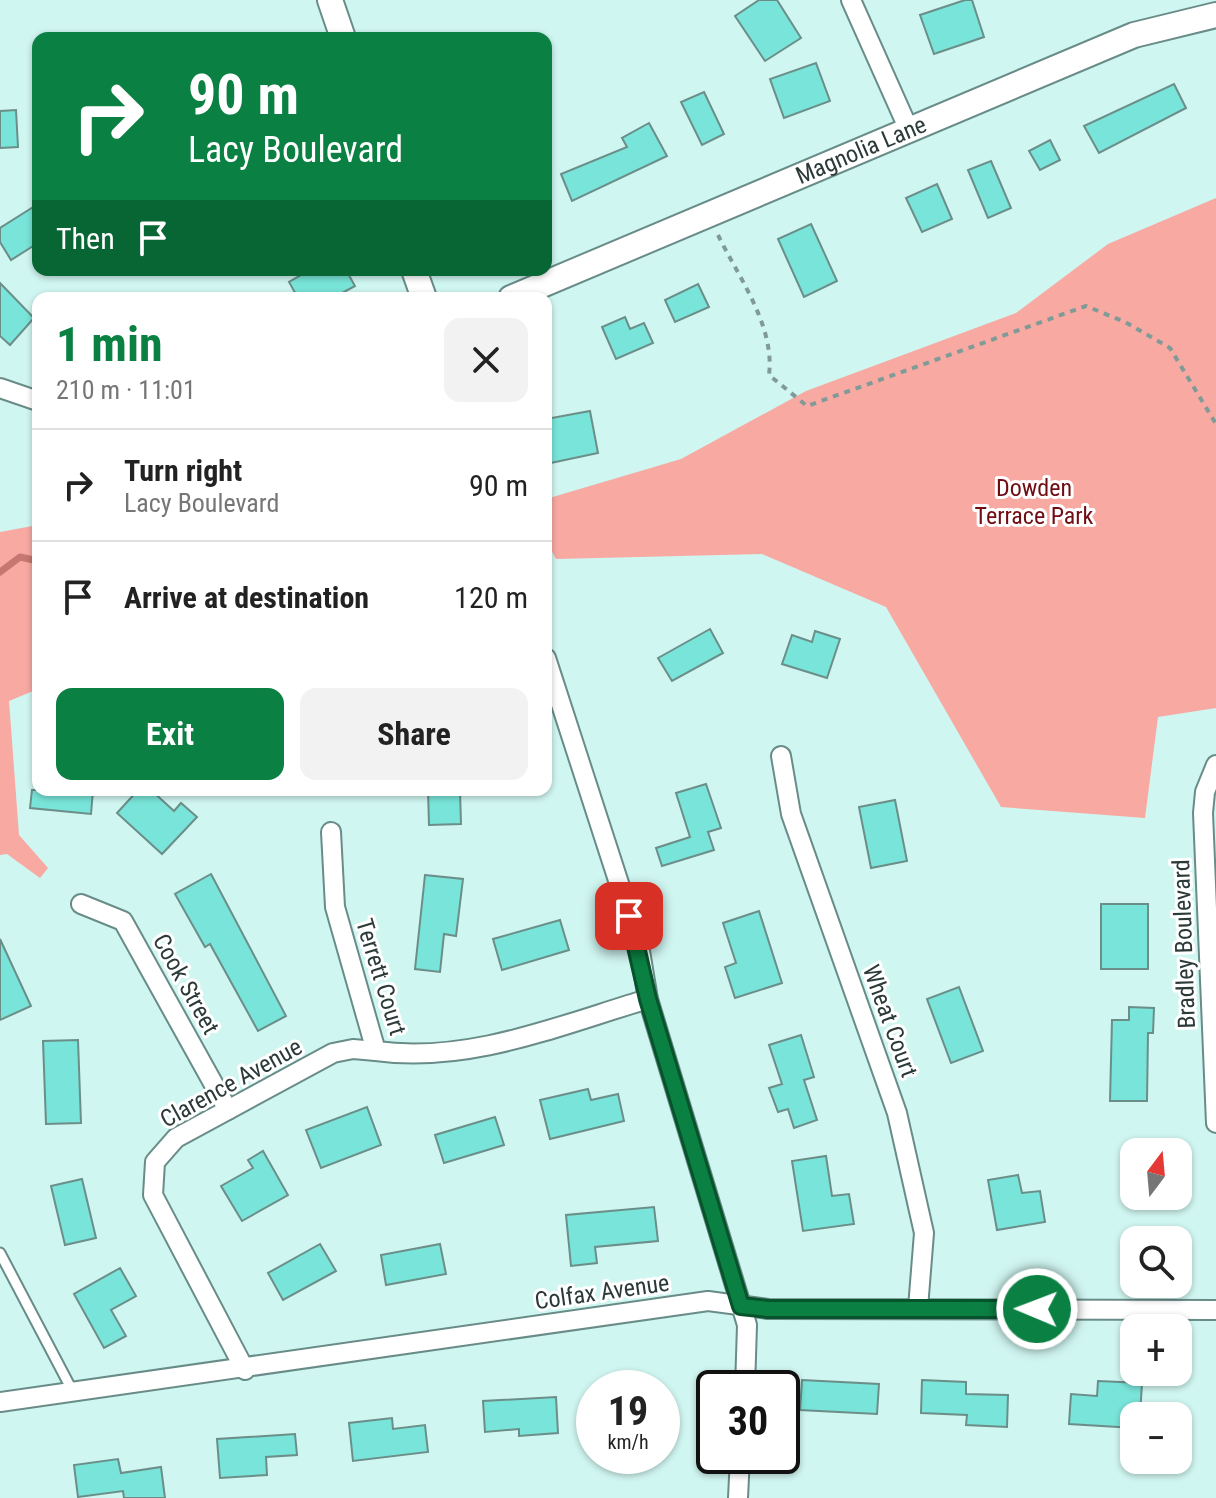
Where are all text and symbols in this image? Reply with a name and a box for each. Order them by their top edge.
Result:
text: 90 m [188,62,299,128]
icon: right [56,64,160,168]
street label: Magnolia Lane [792,110,931,190]
text: Lacy Boulevard [188,129,403,171]
icon: arrive [131,216,175,260]
text: Then [56,221,115,256]
text: 1 min [56,316,163,373]
button: close [444,318,528,402]
text: 210 m · 11:01 [56,375,196,405]
text: Turn right [124,453,242,488]
icon: right [56,463,100,507]
text: 90 m [469,468,528,503]
park label: Dowden Terrace Park [975,474,1094,530]
text: Lacy Boulevard [124,488,279,518]
icon: arrive [56,575,100,619]
text: Arrive at destination [124,580,369,615]
text: 120 m [454,580,528,615]
button: Exit [56,688,284,780]
button: Share [300,688,528,780]
street label: Bradley Boulevard [1167,859,1201,1029]
pin [595,882,663,950]
icon: arrive [607,894,651,938]
street label: Terrett Court [350,915,412,1039]
street label: Cook Street [147,929,225,1039]
street label: Wheat Court [857,961,923,1081]
street label: Clarence Avenue [155,1033,307,1133]
north arrow [1120,1138,1192,1210]
map controls [1120,1138,1192,1474]
button: search [1120,1226,1192,1298]
position arrow [995,1267,1079,1351]
street label: Colfax Avenue [533,1269,671,1315]
button: + [1120,1314,1192,1386]
speed limit sign: 30 [696,1370,800,1474]
text: 19 [608,1388,648,1435]
button: − [1120,1402,1192,1474]
text: km/h [607,1430,649,1454]

